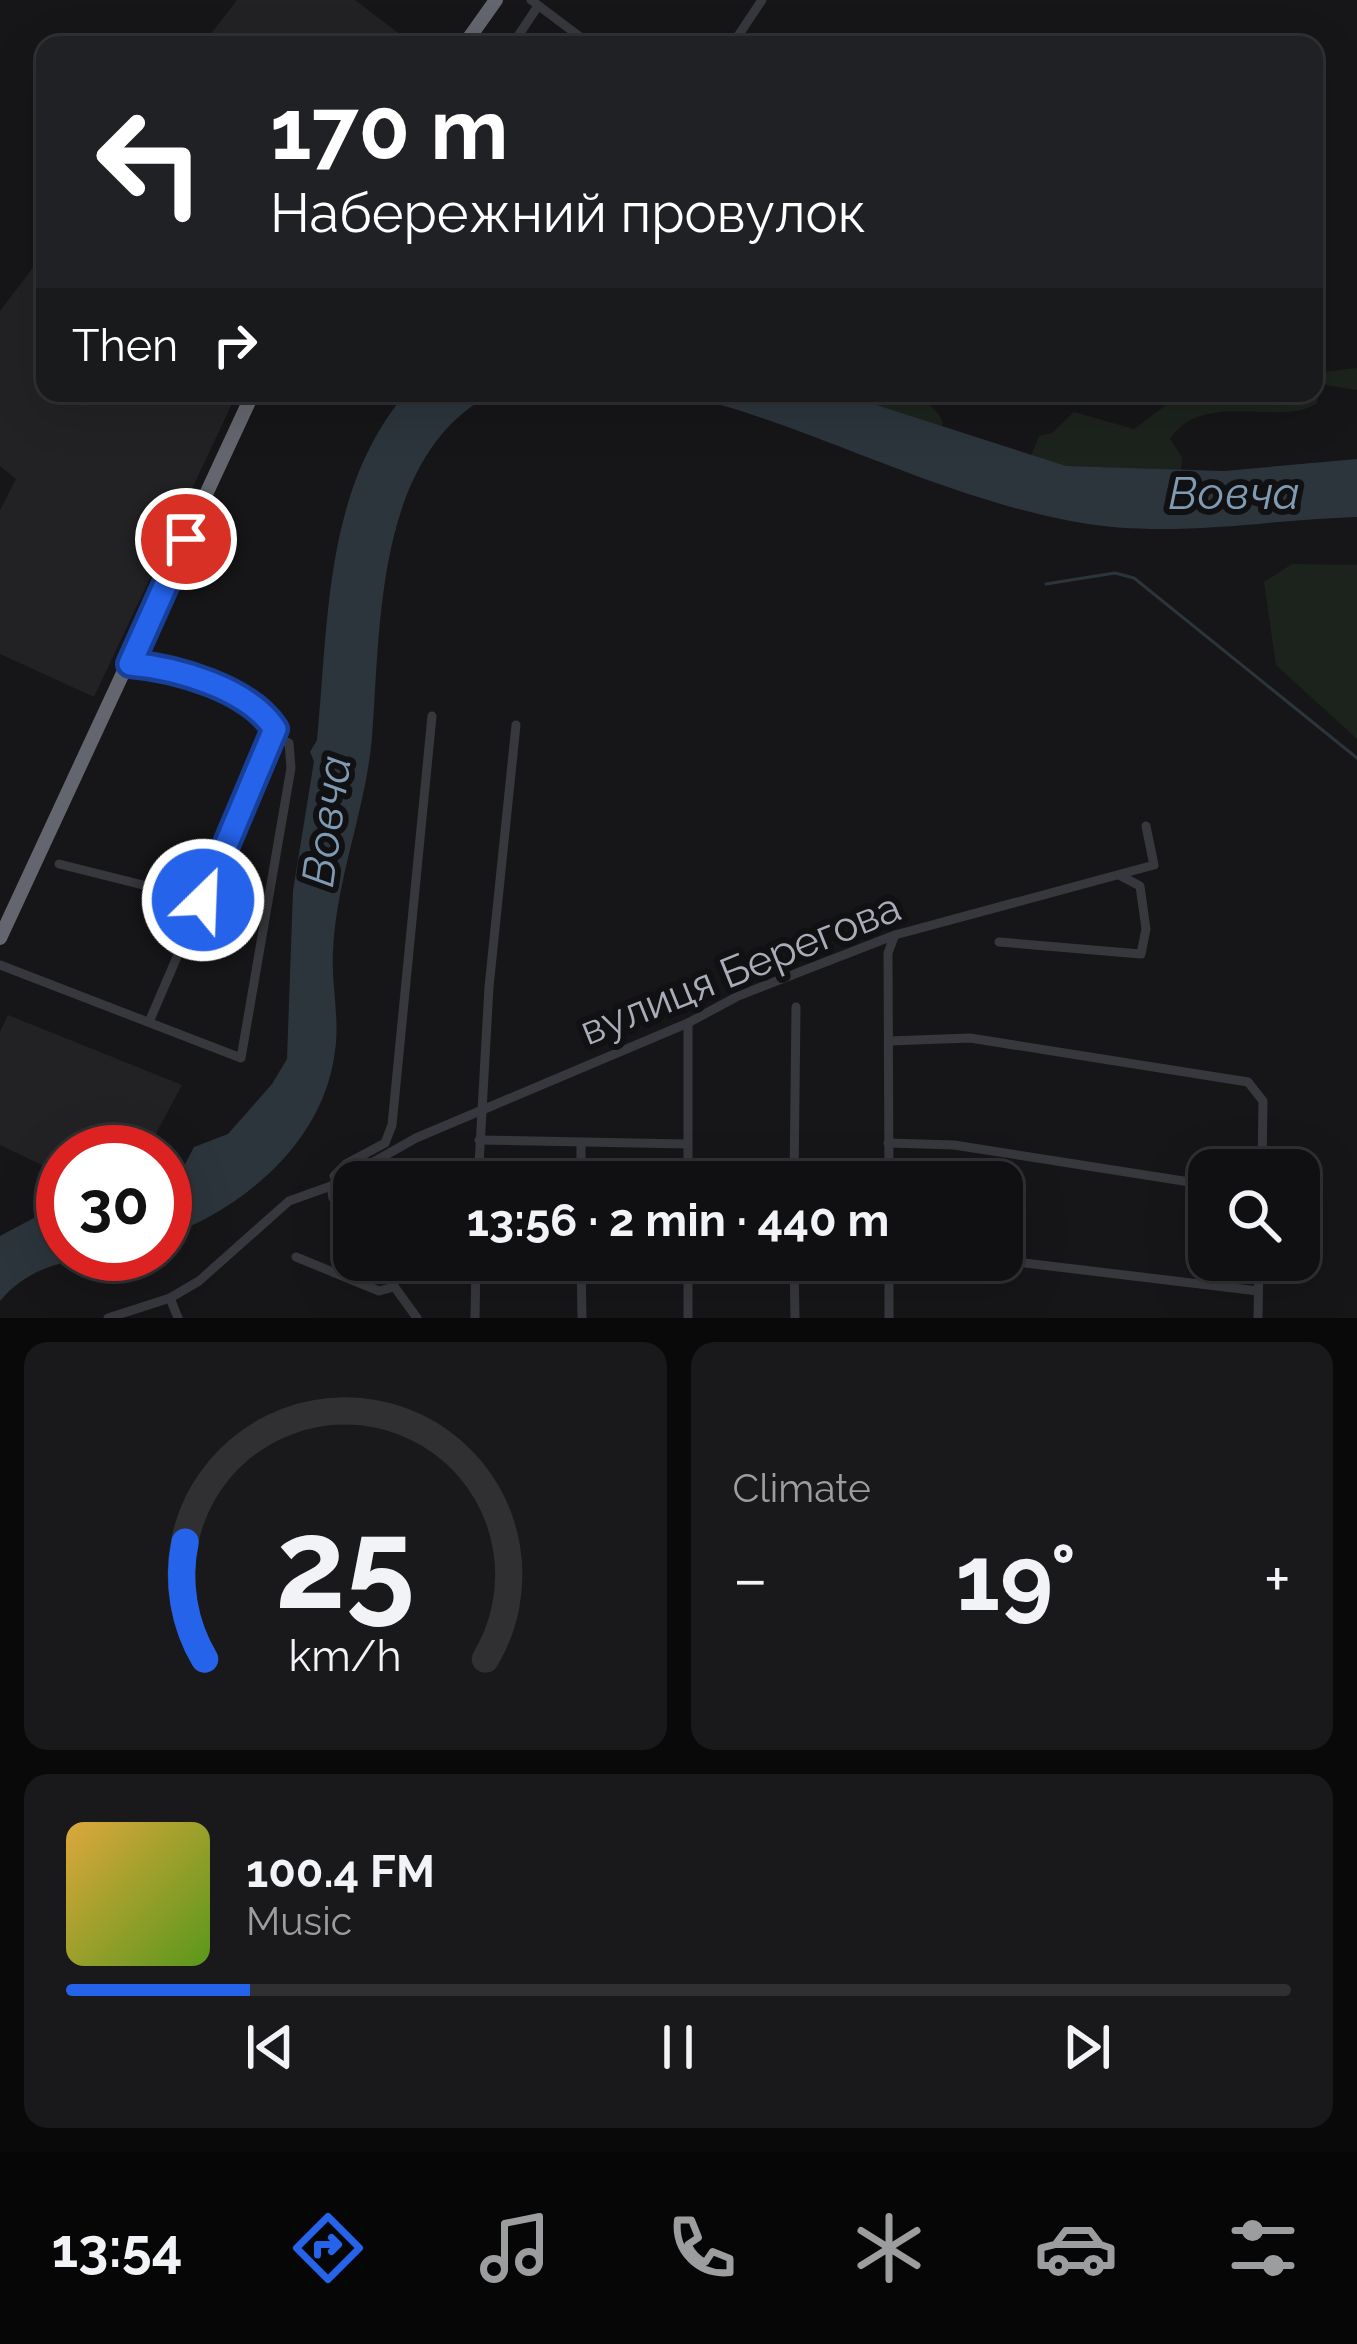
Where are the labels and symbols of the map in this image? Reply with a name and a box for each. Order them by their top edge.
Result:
water label: Вовча [1168,467,1300,520]
pin [135,488,237,590]
water label: Вовча [291,752,362,890]
position arrow [140,837,266,963]
street label: вулиця Берегова [573,882,907,1055]
speed limit sign: 30 [36,1125,192,1281]

